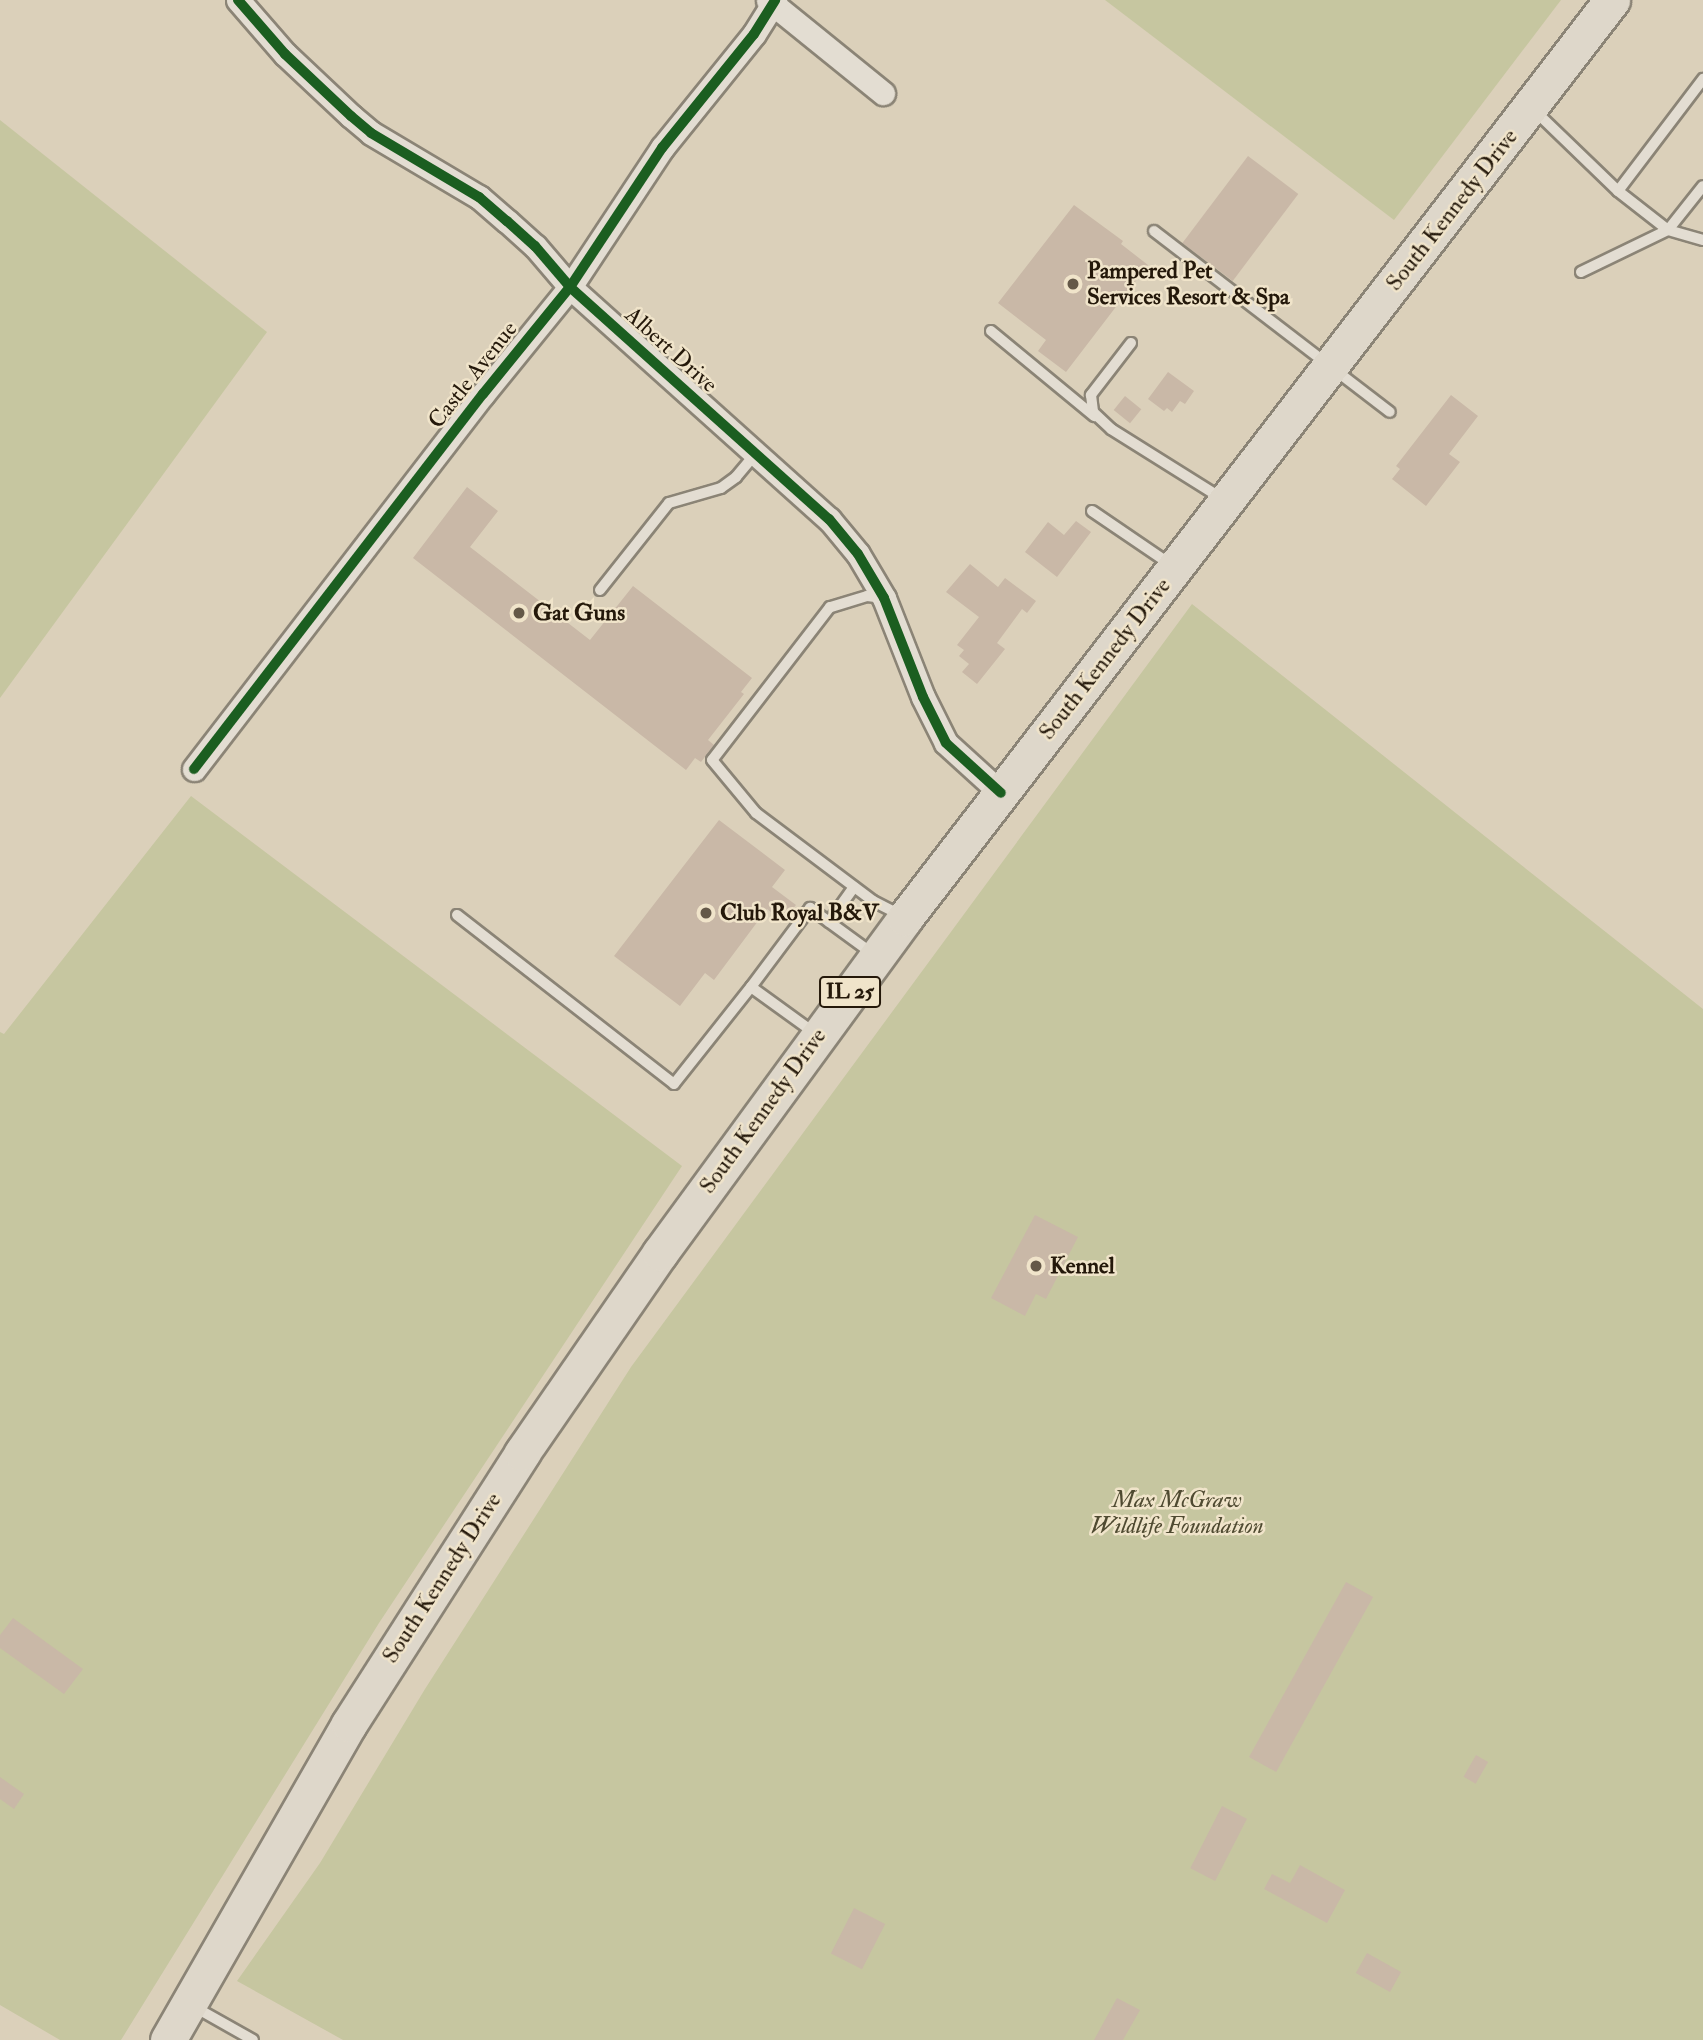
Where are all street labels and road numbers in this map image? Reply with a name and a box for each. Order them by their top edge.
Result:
street label: South Kennedy Drive [1380,124,1524,296]
street label: Albert Drive [619,301,723,399]
street label: Castle Avenue [423,316,523,434]
street label: South Kennedy Drive [1033,573,1177,745]
road number: IL 25 [818,974,882,1010]
street label: South Kennedy Drive [694,1023,832,1199]
street label: South Kennedy Drive [377,1488,507,1668]

